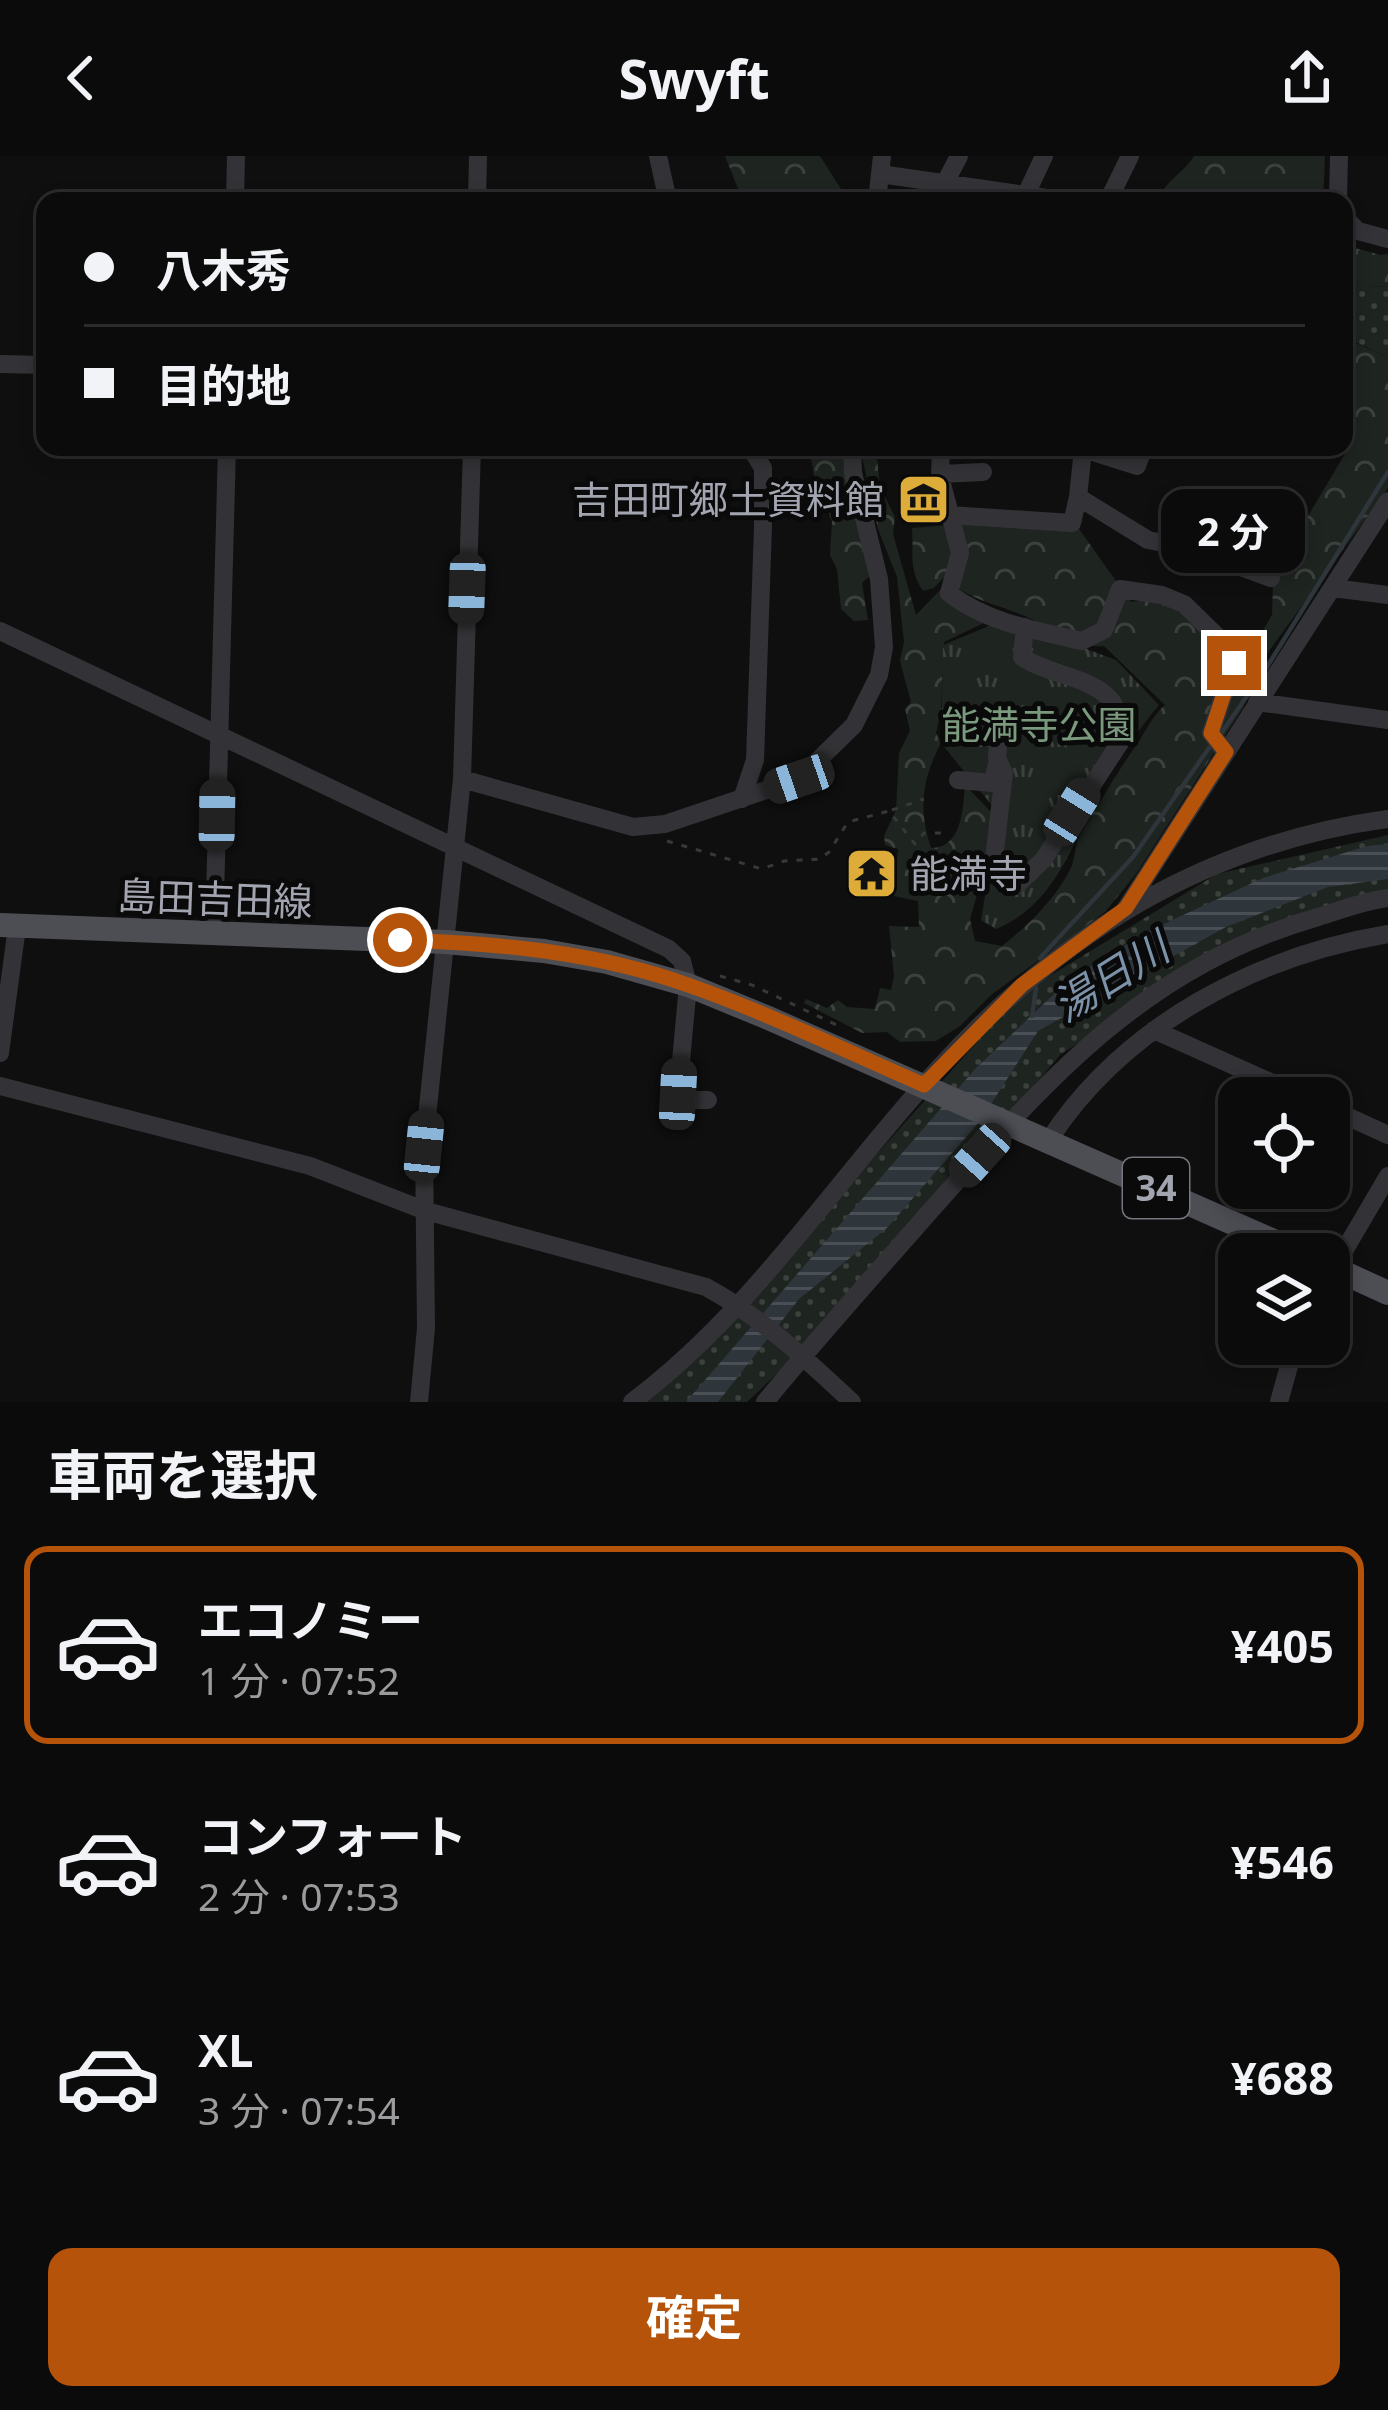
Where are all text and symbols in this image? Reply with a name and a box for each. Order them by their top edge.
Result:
text: Swyft [618,41,770,115]
icon: back [48,45,114,111]
icon: share [1274,45,1340,111]
text: 八木秀 [156,239,291,300]
text: 目的地 [156,354,291,415]
place label: 吉田町郷土資料館 [572,472,884,525]
museum icon: 吉田町郷土資料館 [895,472,951,528]
callout: 2 分 [1162,489,1306,573]
text: 2 分 [1197,504,1269,557]
car [448,552,486,626]
route end [1207,636,1261,690]
park label: 能満寺公園 [941,697,1137,750]
car [759,750,839,808]
car [1038,772,1106,852]
car [198,779,236,851]
temple icon: 能満寺 [843,846,899,902]
place label: 能満寺 [910,846,1027,899]
street label: 島田吉田線 [117,868,313,927]
route start [373,913,427,967]
water label: 湯日川 [1042,916,1182,1033]
car [658,1057,698,1131]
map controls [1218,1077,1350,1365]
button: locate [1218,1077,1350,1209]
car [402,1108,446,1184]
car [943,1116,1017,1194]
road number: 34 [1123,1158,1189,1218]
button: layers [1218,1233,1350,1365]
text: 車両を選択 [48,1437,318,1511]
text: エコノミー [198,1589,423,1650]
icon: car [54,1591,162,1699]
text: ¥405 [1231,1615,1334,1676]
text: 1 分 · 07:52 [198,1653,400,1706]
text: コンフォート [198,1805,467,1866]
icon: car [54,1807,162,1915]
text: ¥546 [1231,1831,1334,1892]
text: 2 分 · 07:53 [198,1869,400,1922]
text: XL [198,2019,253,2080]
icon: car [54,2023,162,2131]
text: ¥688 [1231,2047,1334,2108]
text: 3 分 · 07:54 [198,2083,400,2136]
button: 確定 [48,2248,1340,2386]

